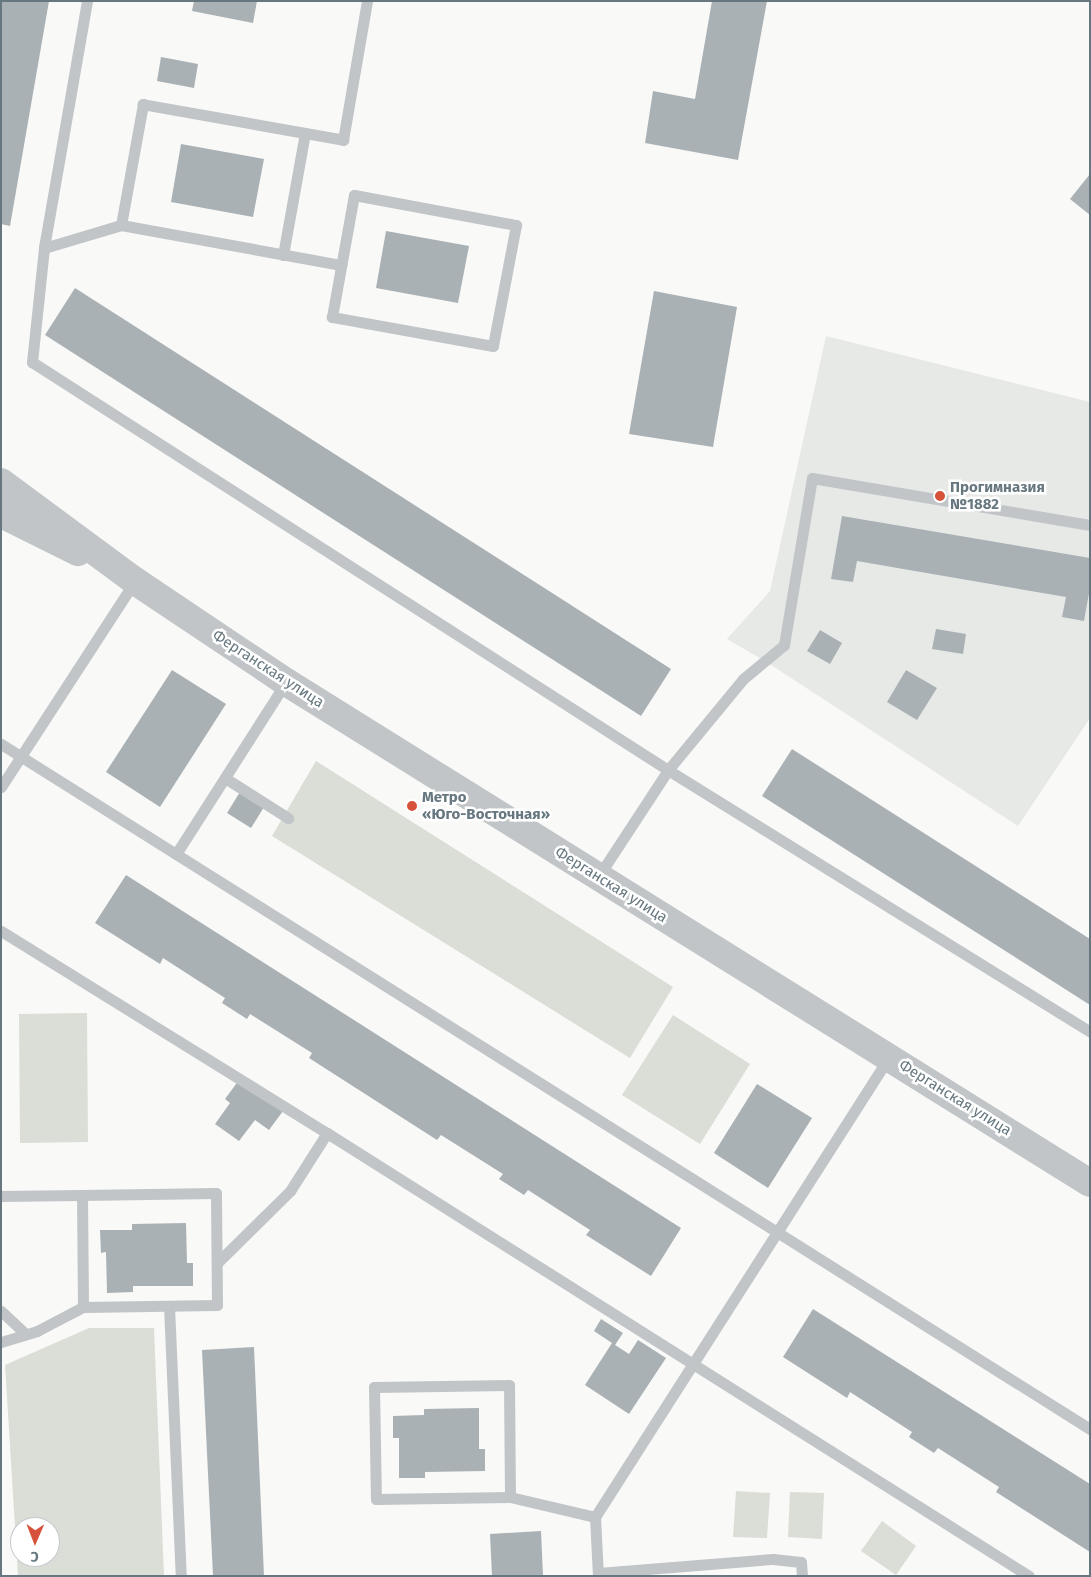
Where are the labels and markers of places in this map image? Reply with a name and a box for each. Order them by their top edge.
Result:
place label: Прогимназия №1882 [950,478,1045,513]
marker: Прогимназия №1882 [934,490,946,502]
place label: Метро «Юго-Восточная» [422,788,550,823]
marker: Метро «Юго-Восточная» [406,800,418,812]

